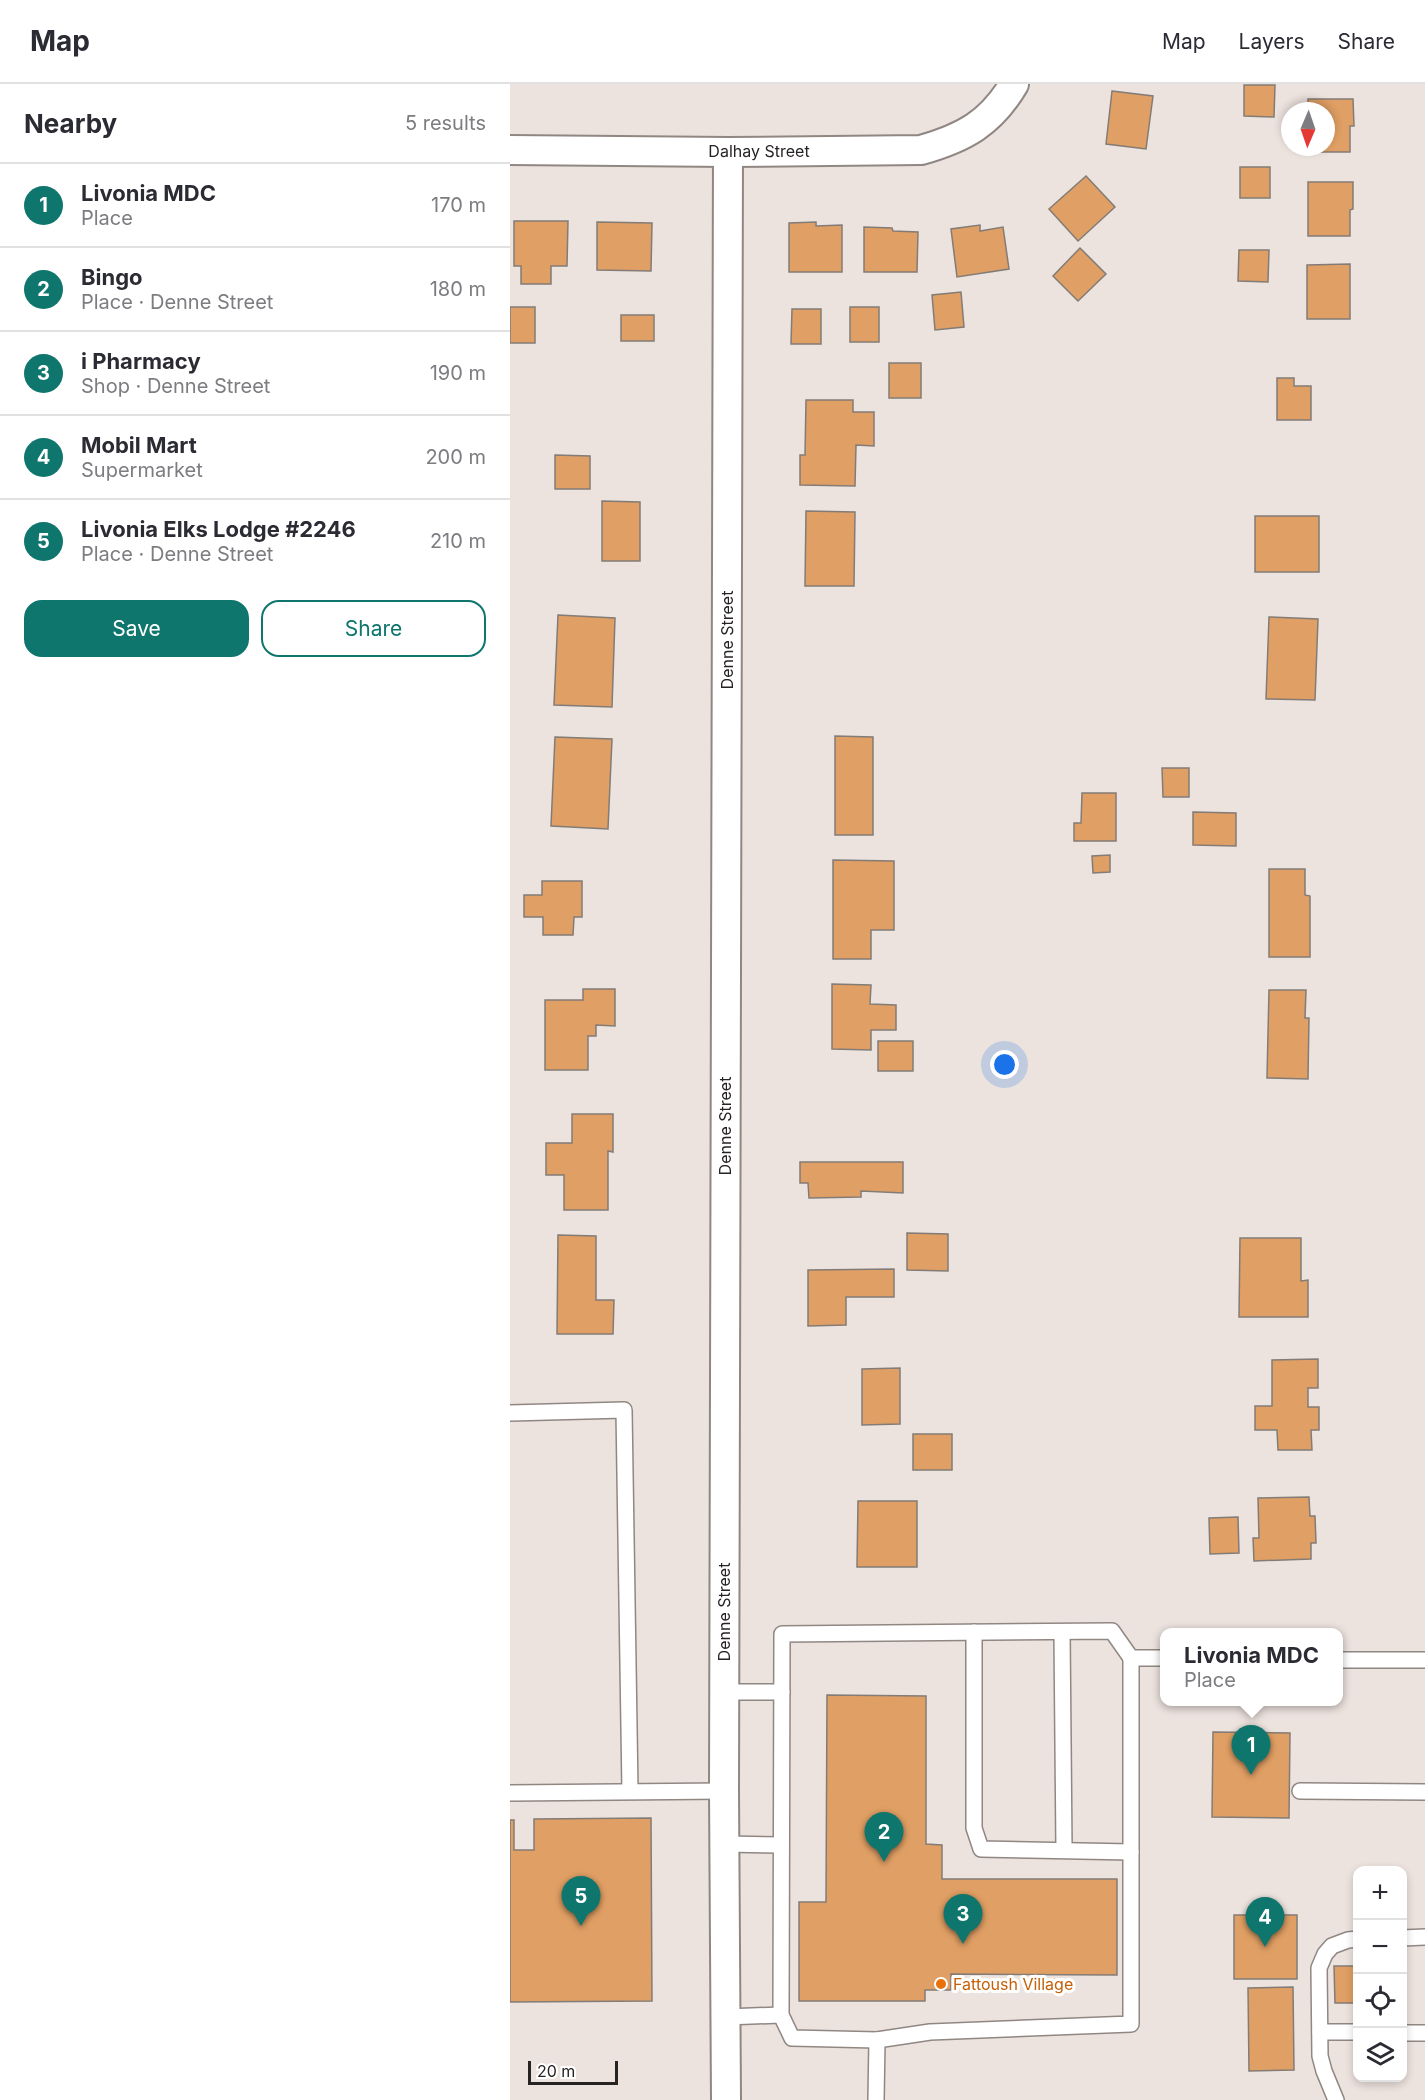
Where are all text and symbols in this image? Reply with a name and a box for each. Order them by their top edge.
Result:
text: Map [30,24,90,58]
text: Map [1162,29,1206,54]
text: Layers [1239,29,1305,54]
text: Share [1338,29,1395,54]
north arrow [1281,102,1335,156]
text: Nearby [24,108,117,139]
text: 5 results [405,111,486,135]
street label: Dalhay Street [708,141,810,161]
text: Livonia MDC [81,180,216,206]
text: 1 [39,193,48,217]
text: 170 m [431,193,486,217]
text: Place [81,206,133,230]
text: Bingo [81,264,143,290]
text: 2 [37,277,50,301]
text: 180 m [430,277,486,301]
text: Place · Denne Street [81,290,273,314]
text: i Pharmacy [81,348,201,374]
text: 3 [37,361,50,385]
text: 190 m [430,361,486,385]
text: Shop · Denne Street [81,374,270,398]
text: Mobil Mart [81,432,197,458]
text: 4 [37,445,50,469]
text: 200 m [425,445,486,469]
text: Supermarket [81,458,203,482]
text: Livonia Elks Lodge #2246 [81,516,356,542]
text: 5 [37,529,50,553]
text: 210 m [430,529,486,553]
text: Place · Denne Street [81,542,273,566]
street label: Denne Street [717,591,737,689]
button: Save [24,600,249,657]
button: Share [261,600,486,657]
your location [990,1050,1019,1079]
street label: Denne Street [715,1077,735,1175]
street label: Denne Street [714,1563,734,1661]
popup [1160,1628,1343,1706]
text: Livonia MDC [1184,1642,1319,1668]
text: Place [1184,1668,1236,1692]
pin: 1 [1232,1726,1270,1775]
pin: 2 [864,1812,904,1862]
map controls [1353,1866,1407,2082]
button: + [1353,1866,1407,1920]
pin: 5 [562,1876,600,1926]
pin: 3 [944,1894,982,1944]
pin: 4 [1246,1898,1284,1947]
button: − [1353,1920,1407,1974]
place label: Fattoush Village [953,1974,1073,1994]
button: locate [1353,1974,1407,2028]
marker: Fattoush Village [934,1977,948,1991]
button: layers [1353,2028,1407,2082]
scale bar [528,2058,618,2086]
text: 20 m [537,2061,575,2081]

